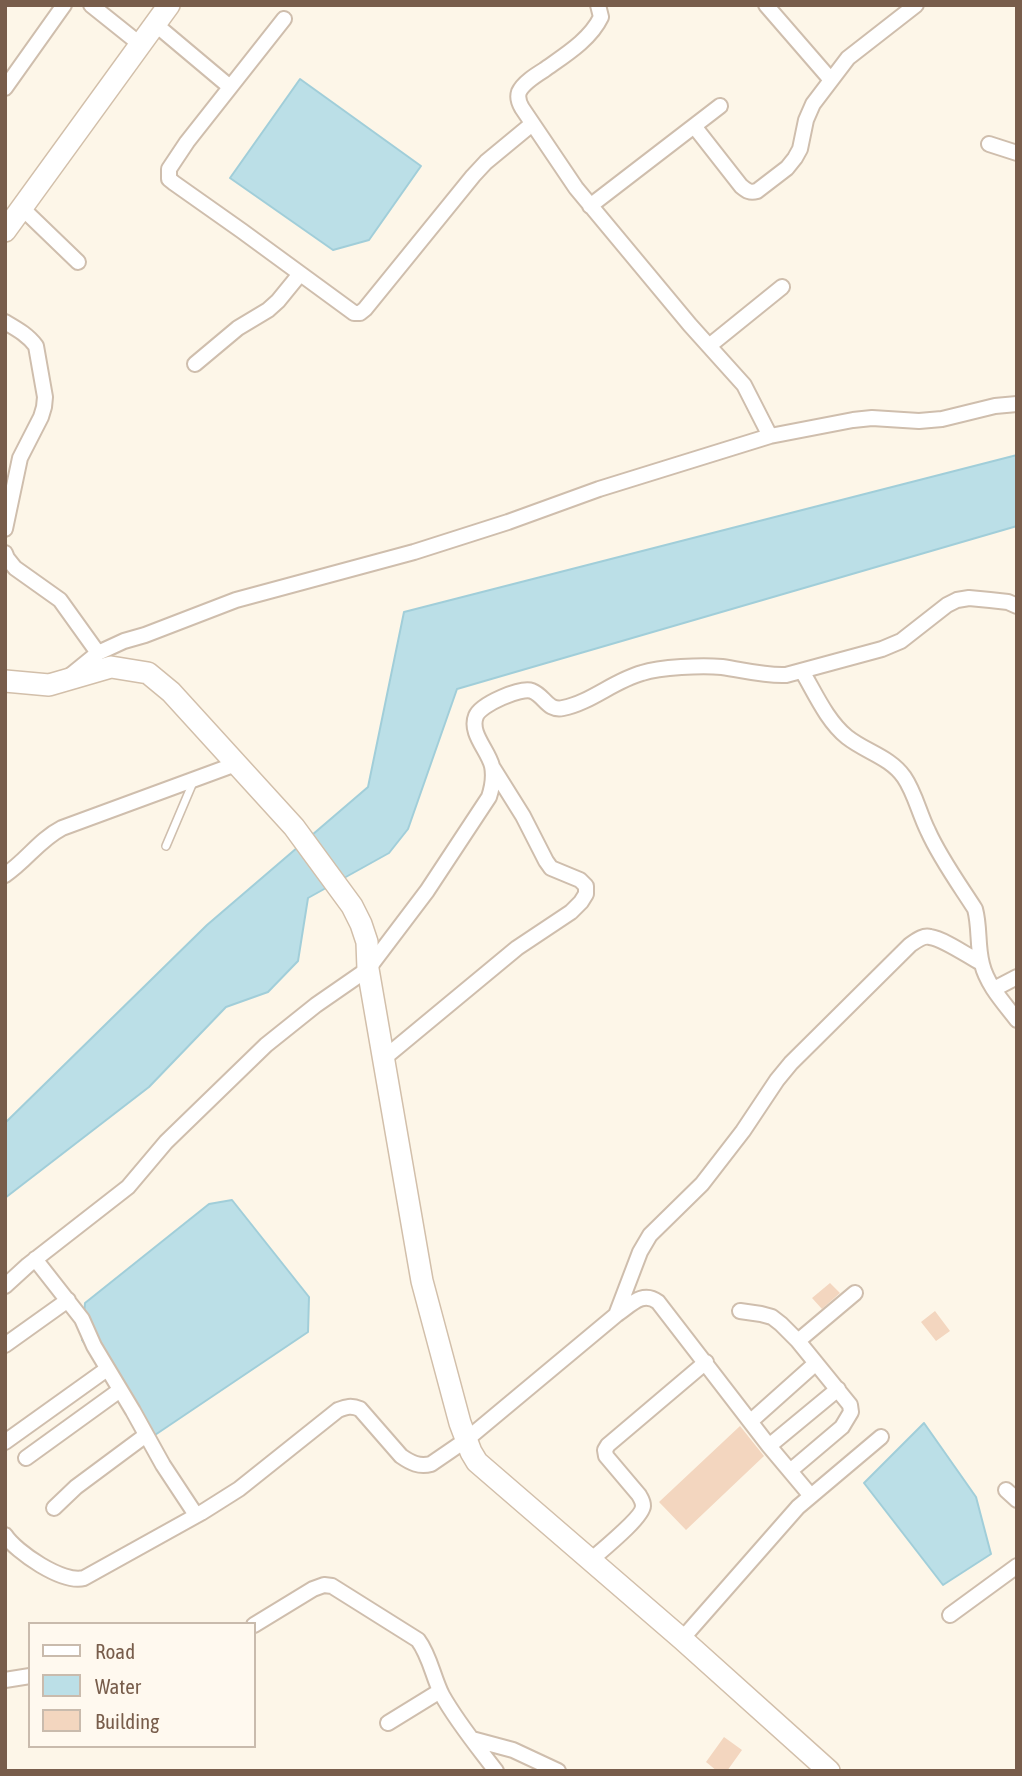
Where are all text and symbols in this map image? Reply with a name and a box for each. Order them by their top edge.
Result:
legend [28,1622,256,1748]
text: Road [95,1639,135,1663]
text: Water [95,1674,141,1698]
text: Building [95,1709,159,1733]

